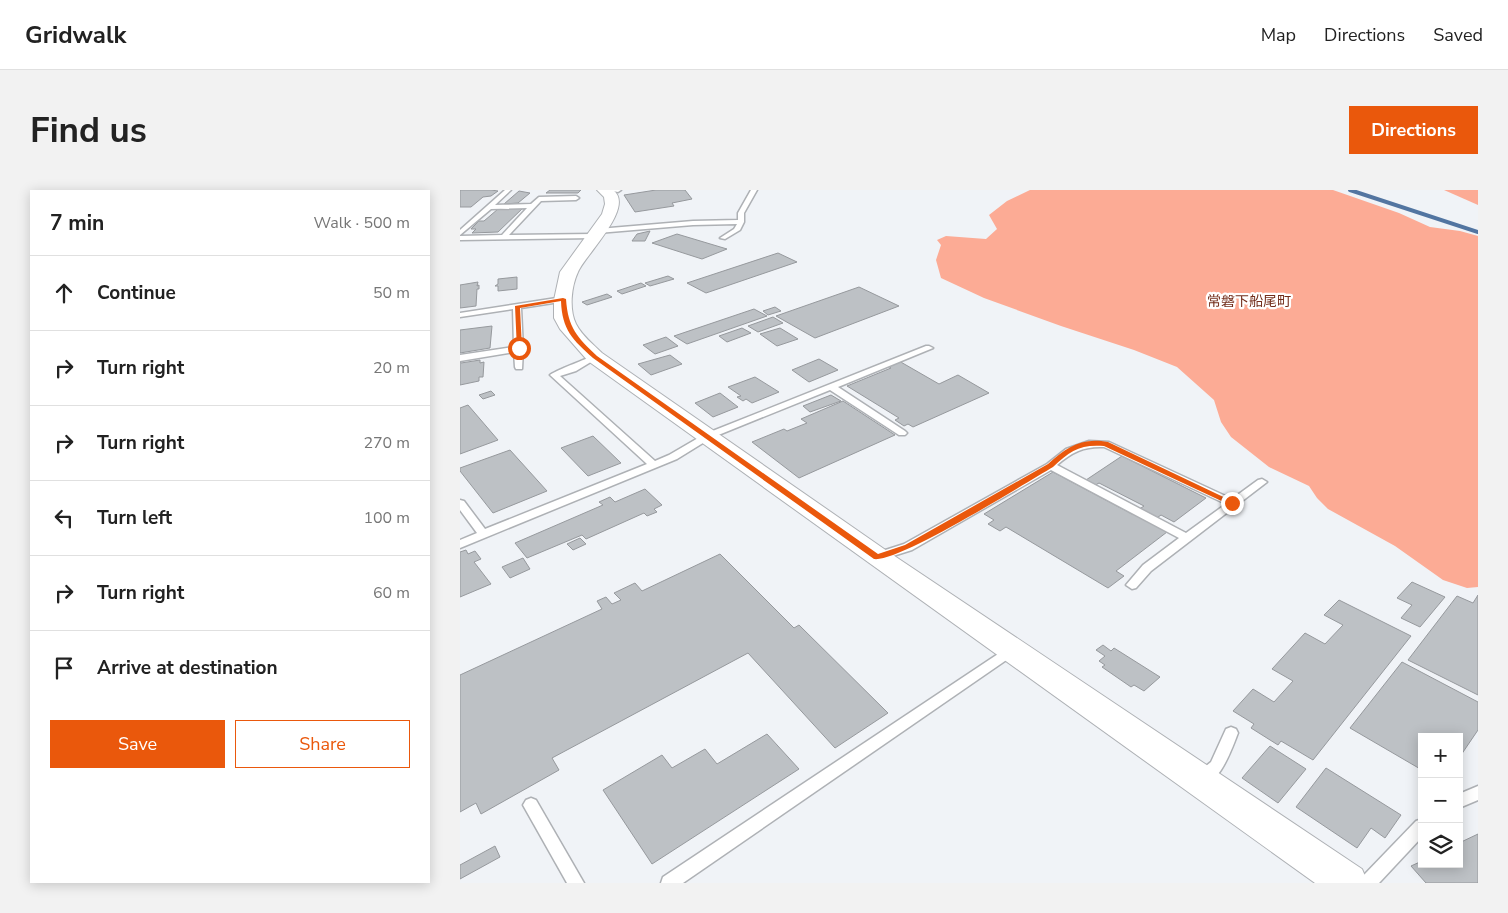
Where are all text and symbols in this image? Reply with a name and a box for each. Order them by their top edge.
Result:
text: Gridwalk [25,19,126,51]
text: Map [1261,23,1296,47]
text: Directions [1324,23,1405,47]
text: Saved [1433,23,1483,47]
button: Directions [1349,106,1478,154]
text: Find us [30,107,147,154]
text: 7 min [50,209,104,237]
text: Walk · 500 m [314,212,410,234]
icon: ahead [50,279,78,307]
text: Continue [97,280,176,306]
text: 50 m [373,282,410,304]
district label: 常磐下船尾町 [1207,292,1291,311]
route start [508,337,531,360]
icon: right [50,354,78,382]
text: Turn right [97,355,184,381]
text: 20 m [373,357,410,379]
icon: right [50,429,78,457]
text: Turn right [97,430,184,456]
text: 270 m [363,432,410,454]
route end [1221,492,1244,515]
icon: left [50,504,78,532]
text: Turn left [97,505,172,531]
text: 100 m [363,507,410,529]
icon: right [50,579,78,607]
text: Turn right [97,580,184,606]
text: 60 m [373,582,410,604]
icon: arrive [50,654,78,682]
text: Arrive at destination [97,655,278,681]
button: Save [50,720,225,768]
button: Share [235,720,410,768]
map controls [1418,733,1463,868]
button: + [1418,733,1463,778]
button: − [1418,778,1463,823]
button: layers [1418,823,1463,868]

